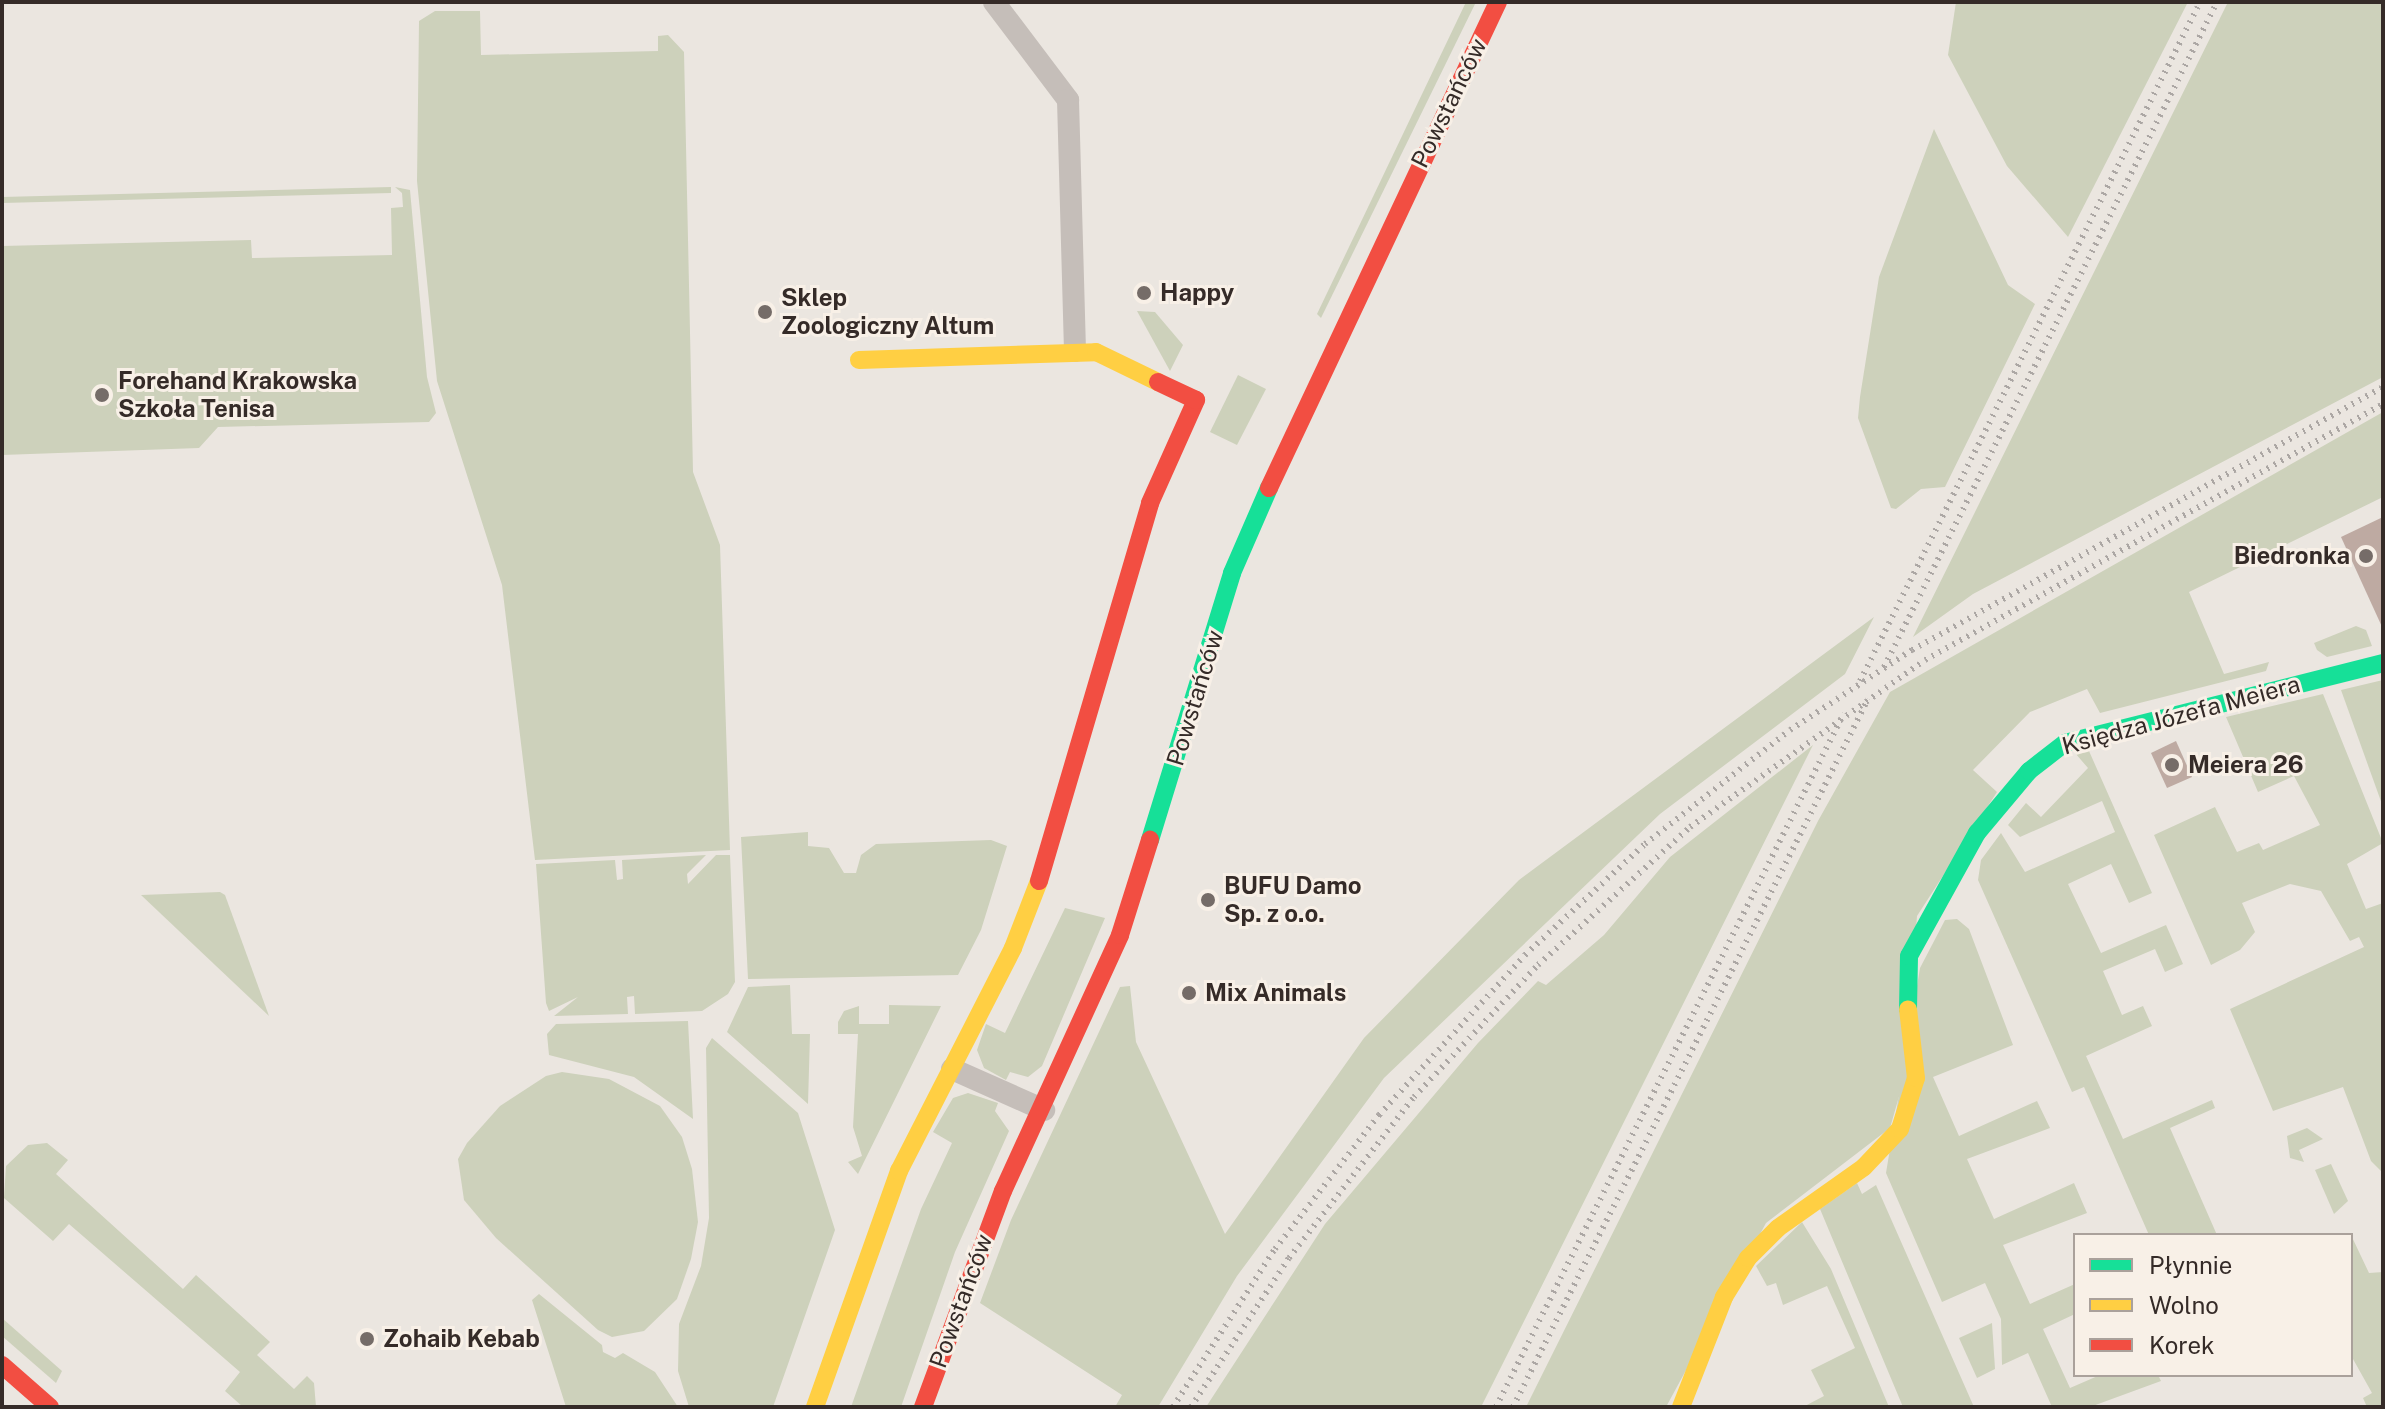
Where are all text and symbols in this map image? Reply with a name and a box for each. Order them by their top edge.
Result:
street label: Powstańców [1405,34,1493,172]
place label: Happy [1160,279,1234,307]
place label: Sklep Zoologiczny Altum [781,284,994,340]
marker: Happy [1135,284,1153,302]
marker: Sklep Zoologiczny Altum [756,303,774,321]
place label: Forehand Krakowska Szkoła Tenisa [118,367,357,423]
marker: Forehand Krakowska Szkoła Tenisa [93,386,111,404]
place label: Biedronka [2234,542,2350,570]
marker: Biedronka [2357,547,2375,565]
street label: Powstańców [1161,627,1229,769]
street label: Księdza Józefa Meiera [2059,669,2303,761]
place label: Meiera 26 [2188,751,2303,779]
marker: Meiera 26 [2163,756,2181,774]
place label: BUFU Damo Sp. z o.o. [1224,872,1361,928]
marker: BUFU Damo Sp. z o.o. [1199,891,1217,909]
place label: Mix Animals [1205,979,1346,1007]
marker: Mix Animals [1180,984,1198,1002]
street label: Powstańców [923,1230,999,1372]
legend [2073,1233,2353,1377]
text: Płynnie [2149,1251,2232,1279]
text: Wolno [2149,1291,2219,1319]
place label: Zohaib Kebab [383,1325,540,1353]
marker: Zohaib Kebab [358,1330,376,1348]
text: Korek [2149,1331,2215,1359]

